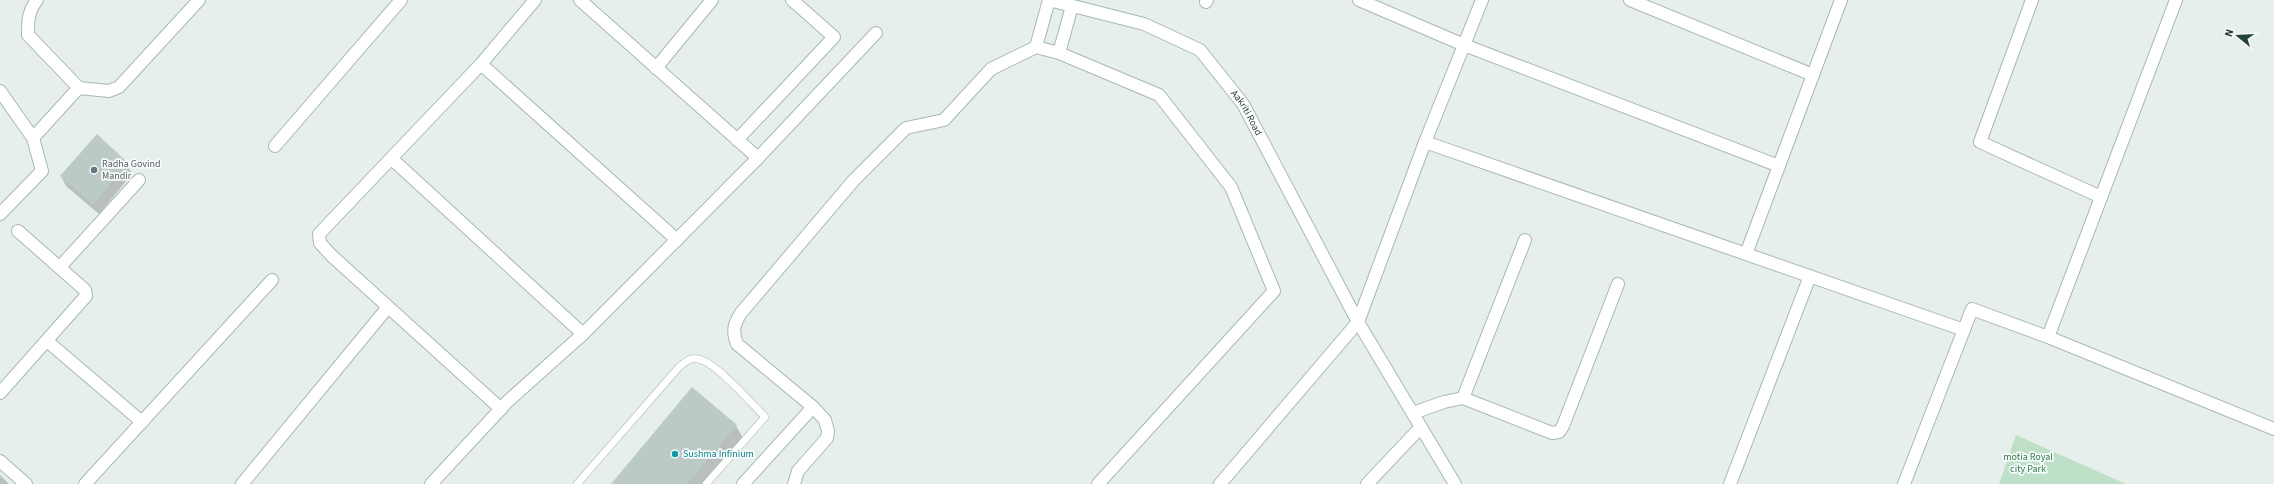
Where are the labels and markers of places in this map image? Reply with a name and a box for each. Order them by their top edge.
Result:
place label: Radha Govind Mandir [102,157,160,183]
marker: Radha Govind Mandir [89,165,99,175]
place label: Sushma Infinium [683,447,754,461]
marker: Sushma Infinium [670,449,680,459]

